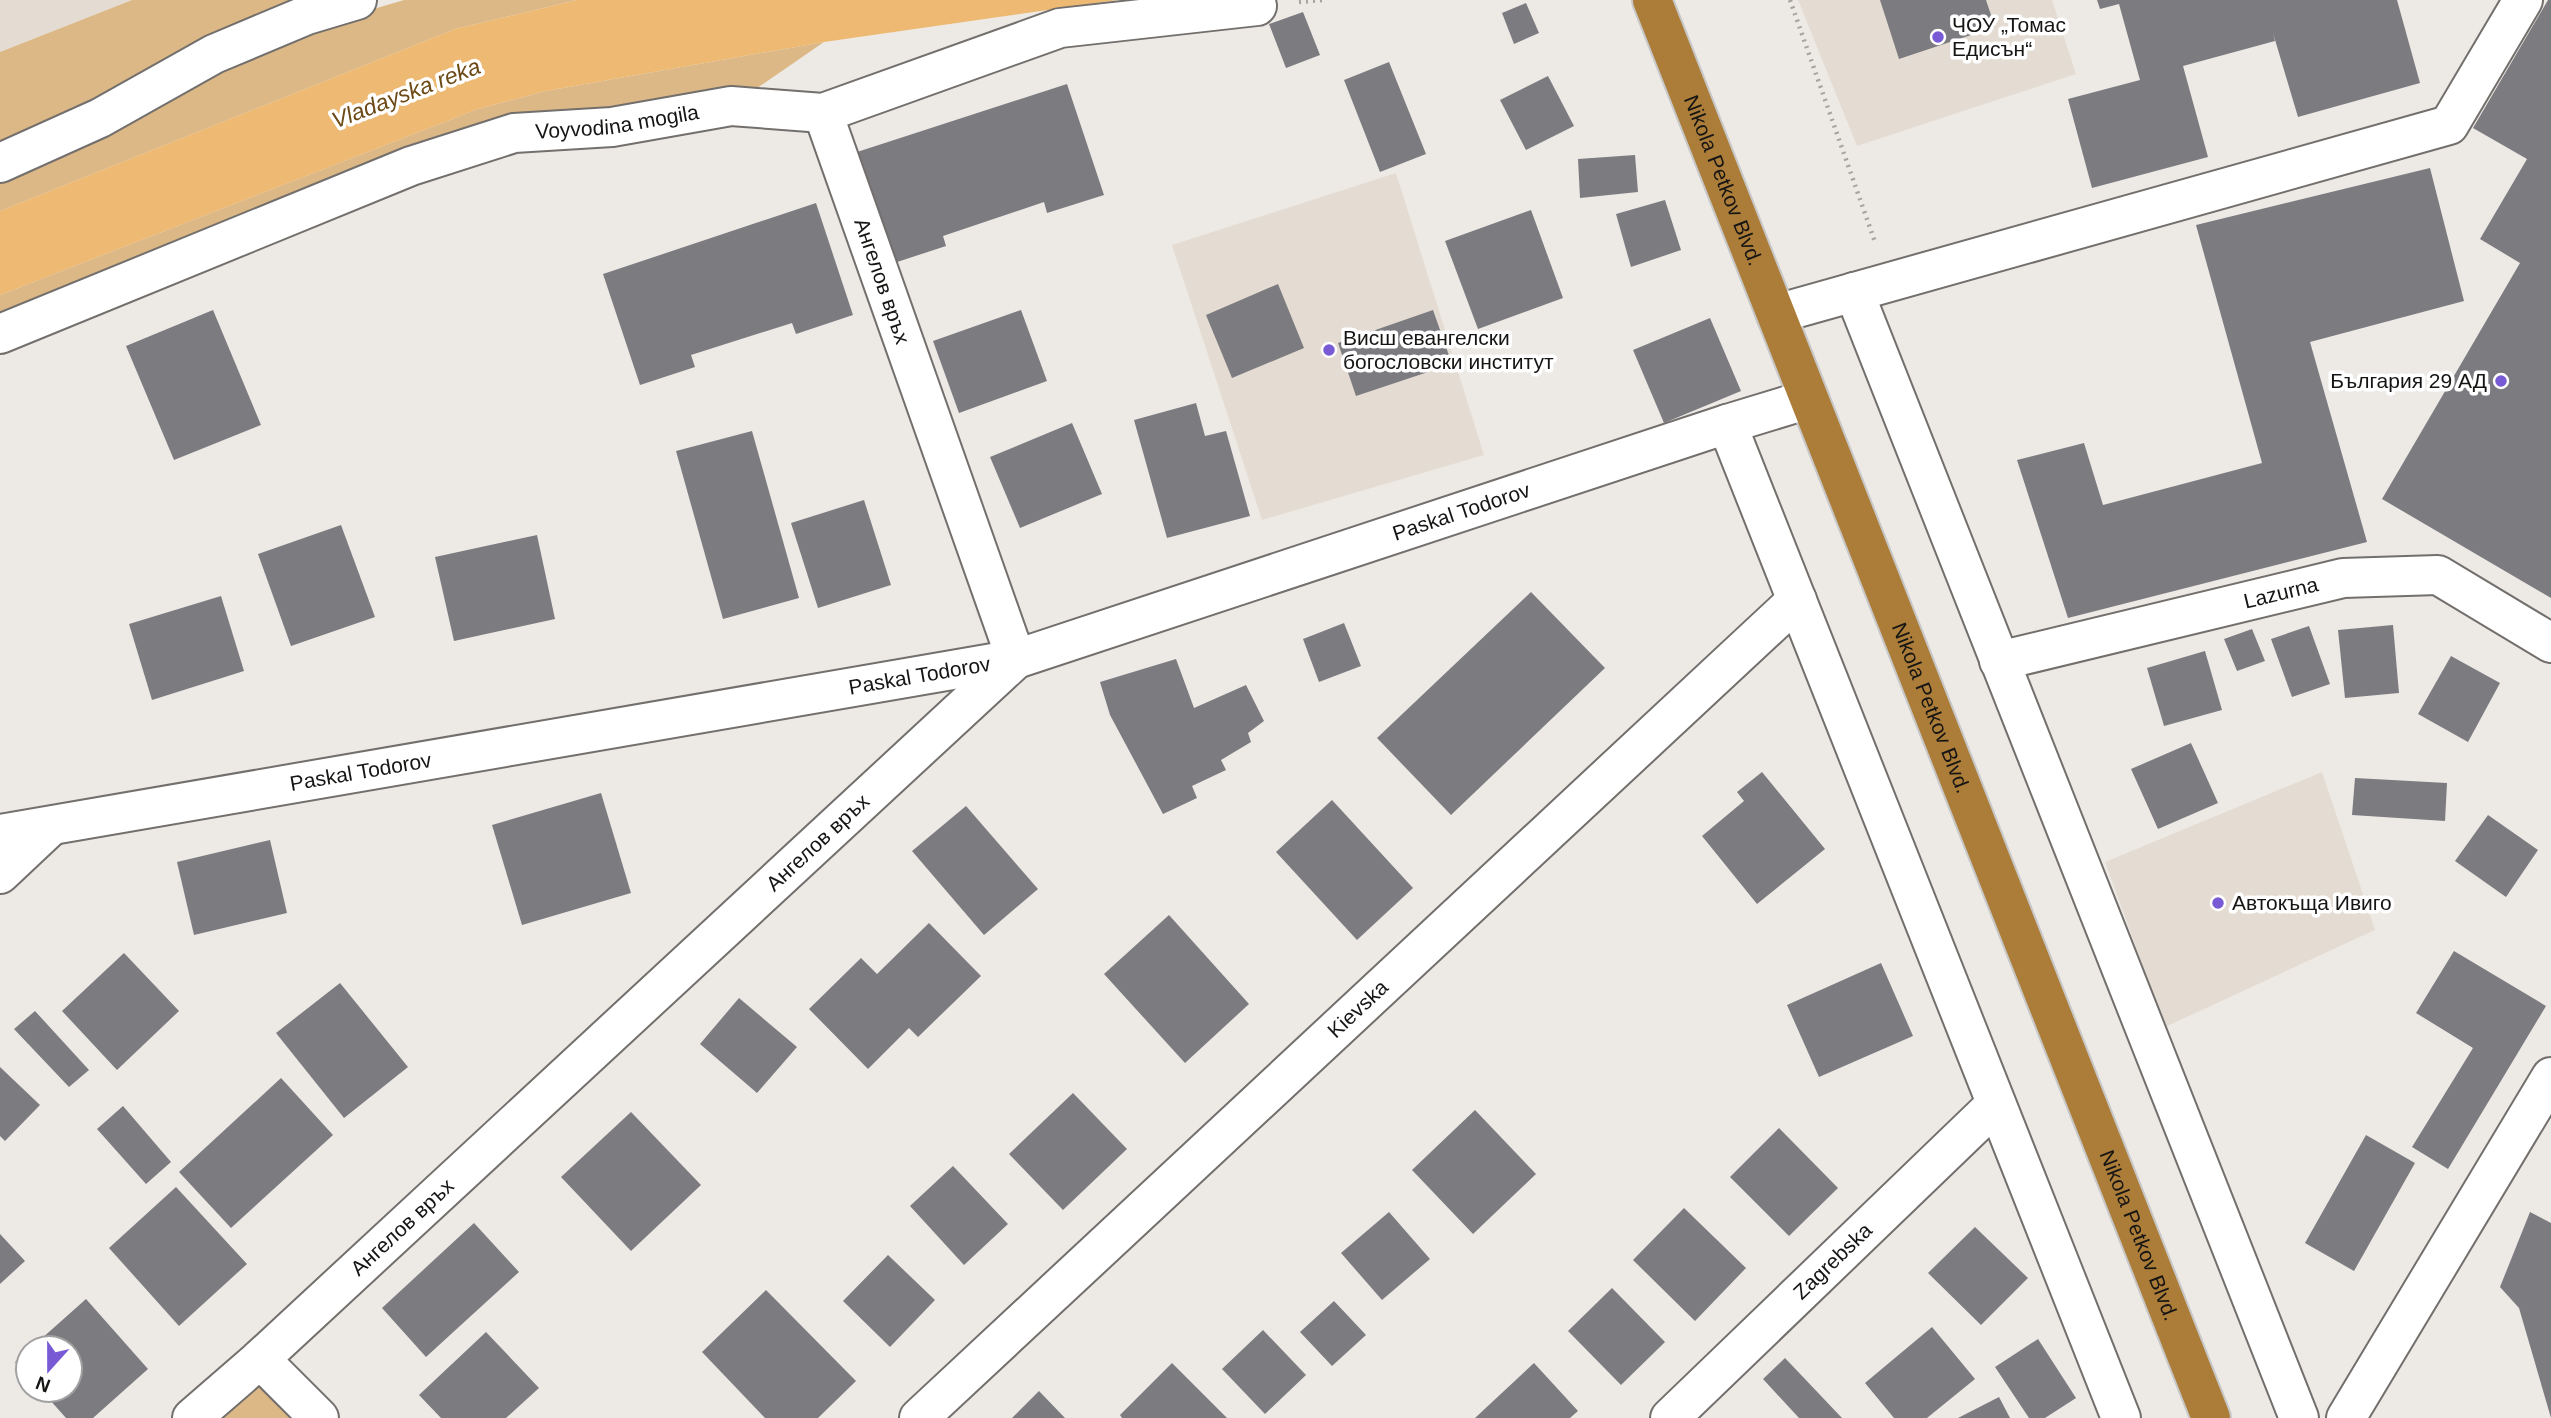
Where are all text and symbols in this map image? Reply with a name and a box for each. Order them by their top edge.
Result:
place label: ЧОУ „Томас Едисън“ [1952,13,2066,60]
marker: ЧОУ „Томас Едисън“ [1930,29,1946,45]
water label: Vladayska reka [328,53,484,133]
street label: Nikola Petkov Blvd. [1680,92,1768,269]
street label: Voyvodina mogila [535,100,701,143]
street label: Ангелов връх [850,215,915,347]
place label: Висш евангелски богословски институт [1343,326,1554,373]
marker: Висш евангелски богословски институт [1321,342,1337,358]
place label: България 29 АД [2330,369,2487,392]
marker: България 29 АД [2493,373,2509,389]
street label: Paskal Todorov [1390,478,1533,545]
street label: Lazurna [2241,572,2321,613]
street label: Nikola Petkov Blvd. [1888,619,1975,796]
street label: Paskal Todorov [847,652,992,699]
street label: Paskal Todorov [288,748,434,795]
street label: Ангелов връх [761,789,874,895]
place label: Автокъща Ивиго [2232,891,2392,914]
marker: Автокъща Ивиго [2210,895,2226,911]
street label: Kievska [1323,975,1393,1042]
street label: Nikola Petkov Blvd. [2096,1147,2183,1324]
street label: Ангелов връх [346,1173,458,1280]
street label: Zagrebska [1789,1218,1876,1304]
north arrow [14,1334,84,1404]
text: N [33,1372,53,1397]

